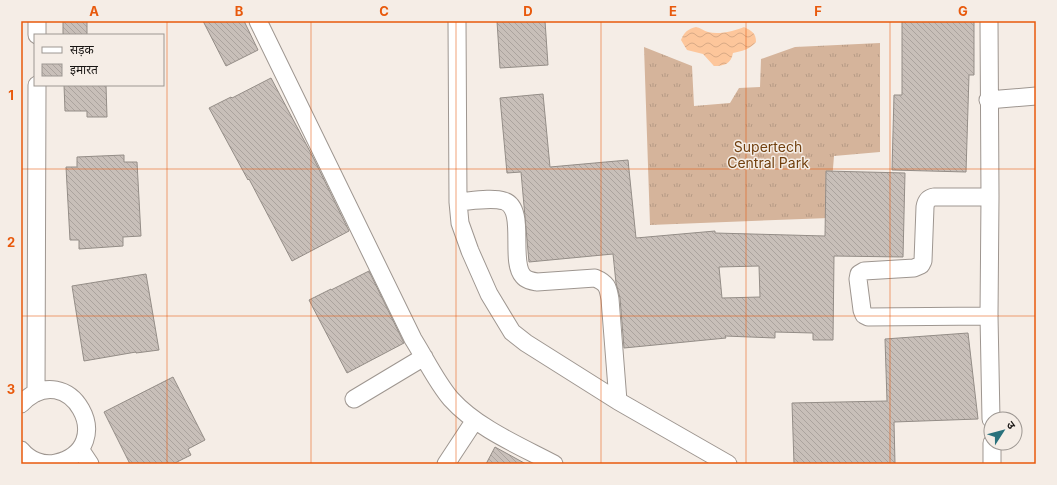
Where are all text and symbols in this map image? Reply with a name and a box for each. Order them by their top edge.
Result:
text: A [89,3,99,19]
text: B [235,3,244,19]
text: C [379,3,389,19]
text: D [523,3,533,19]
text: E [669,3,677,19]
text: F [814,3,822,19]
text: G [958,3,968,19]
legend [34,34,164,86]
text: सड़क [70,42,95,57]
text: इमारत [70,62,99,77]
text: 1 [8,87,14,103]
park label: Supertech Central Park [727,138,809,171]
text: 2 [7,234,15,250]
text: 3 [7,381,15,397]
north arrow [983,411,1023,451]
text: उ [1004,418,1019,432]

